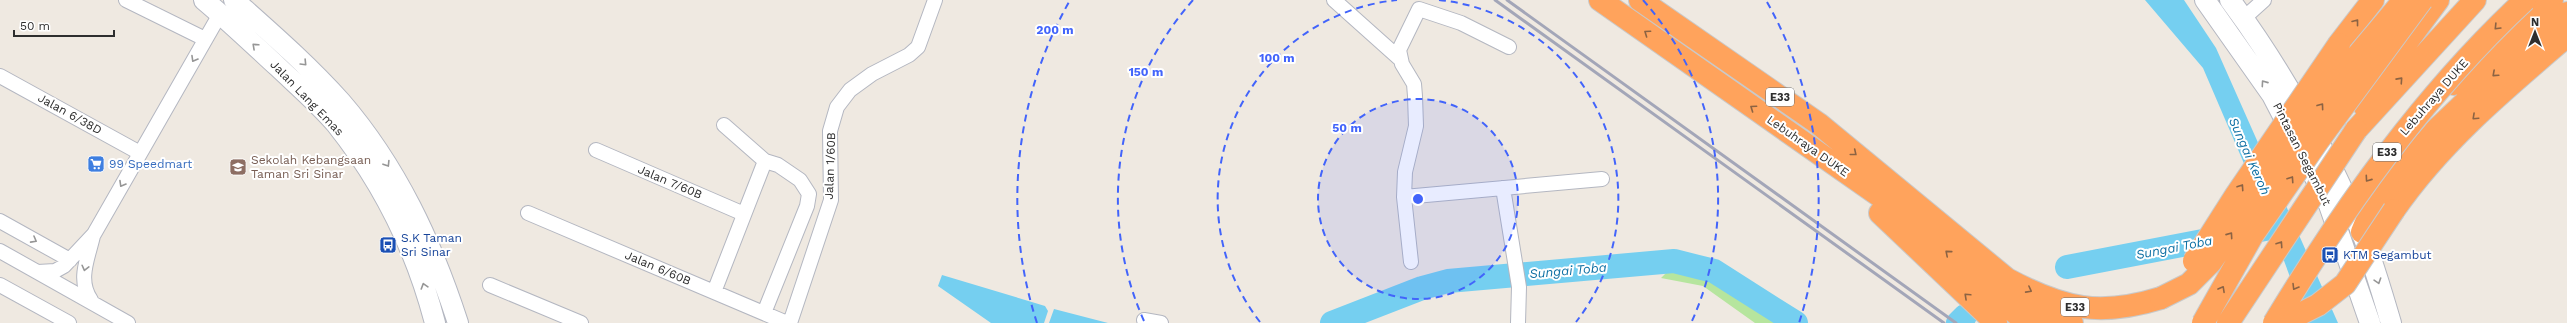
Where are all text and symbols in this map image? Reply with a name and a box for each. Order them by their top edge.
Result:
scale bar [14,12,114,38]
north arrow [2515,12,2555,52]
text: N [2531,16,2539,29]
text: 50 m [20,19,50,33]
one-way arrow [2351,19,2358,26]
one-way arrow [2494,22,2502,30]
text: 200 m [1036,23,1074,37]
one-way arrow [1644,31,1651,38]
one-way arrow [252,43,260,51]
text: 100 m [1259,51,1295,65]
one-way arrow [191,55,198,63]
street label: Lebuhraya DUKE [2397,56,2471,138]
street label: Jalan Lang Emas [267,57,347,139]
one-way arrow [300,58,307,66]
text: 150 m [1129,65,1163,79]
one-way arrow [2492,70,2499,77]
one-way arrow [2396,78,2403,85]
one-way arrow [2261,80,2269,87]
road number: E33 [1766,88,1794,106]
street label: Jalan 6/38D [36,91,104,137]
street label: Pintasan Segambut [2270,100,2334,208]
one-way arrow [2316,104,2323,111]
one-way arrow [1750,105,1757,113]
one-way arrow [2472,112,2480,120]
street label: Lebuhraya DUKE [1764,113,1852,180]
water label: Sungai Keroh [2226,115,2273,197]
text: 50 m [1332,121,1362,135]
street label: Jalan 1/60B [822,132,838,200]
road number: E33 [2373,143,2401,161]
one-way arrow [1849,148,1856,155]
place label: Sekolah Kebangsaan Taman Sri Sinar [251,153,371,181]
supermarket icon: 99 Speedmart [86,154,106,174]
place label: 99 Speedmart [109,157,192,171]
school or university icon: Sekolah Kebangsaan Taman Sri Sinar [228,157,248,177]
one-way arrow [382,160,389,167]
street label: Jalan 7/60B [636,162,704,202]
one-way arrow [2366,175,2373,182]
one-way arrow [2286,176,2294,183]
one-way arrow [120,180,127,188]
one-way arrow [2236,184,2244,191]
centre of rings [1411,192,1425,206]
place label: S.K Taman Sri Sinar [401,231,462,259]
one-way arrow [2225,232,2233,239]
water label: Sungai Toba [2135,233,2214,262]
one-way arrow [30,235,37,242]
bus stop icon: S.K Taman Sri Sinar [378,235,398,255]
one-way arrow [2275,241,2283,248]
bus stop icon: KTM Segambut [2320,245,2340,265]
street label: Jalan 6/60B [623,248,693,288]
place label: KTM Segambut [2343,248,2432,262]
one-way arrow [1945,251,1952,258]
water label: Sungai Toba [1529,260,1607,281]
one-way arrow [82,265,90,271]
one-way arrow [2373,277,2382,284]
one-way arrow [420,282,429,289]
one-way arrow [2293,283,2300,290]
one-way arrow [2025,286,2032,293]
one-way arrow [2217,286,2225,293]
one-way arrow [1964,293,1972,301]
road number: E33 [2061,298,2089,316]

